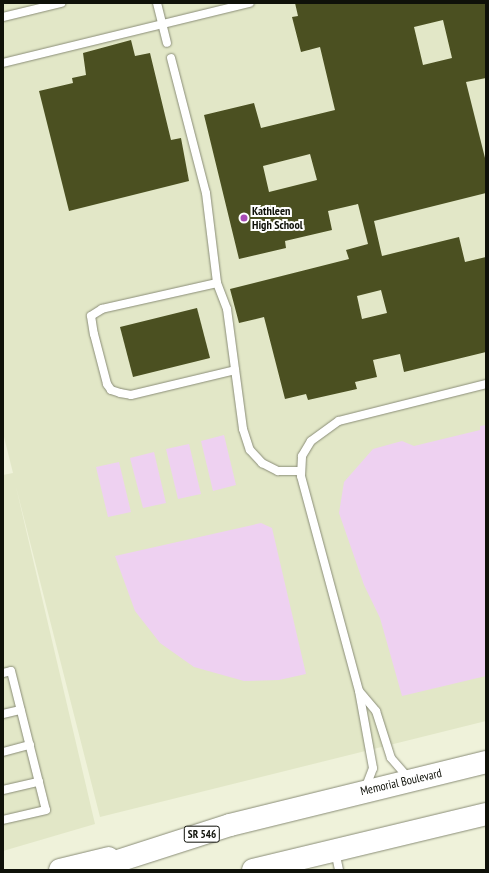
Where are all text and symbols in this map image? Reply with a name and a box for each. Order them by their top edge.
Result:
place label: Kathleen High School [252,204,303,232]
marker: Kathleen High School [239,213,249,223]
street label: Memorial Boulevard [359,766,443,798]
road number: SR 546 [183,825,221,843]

